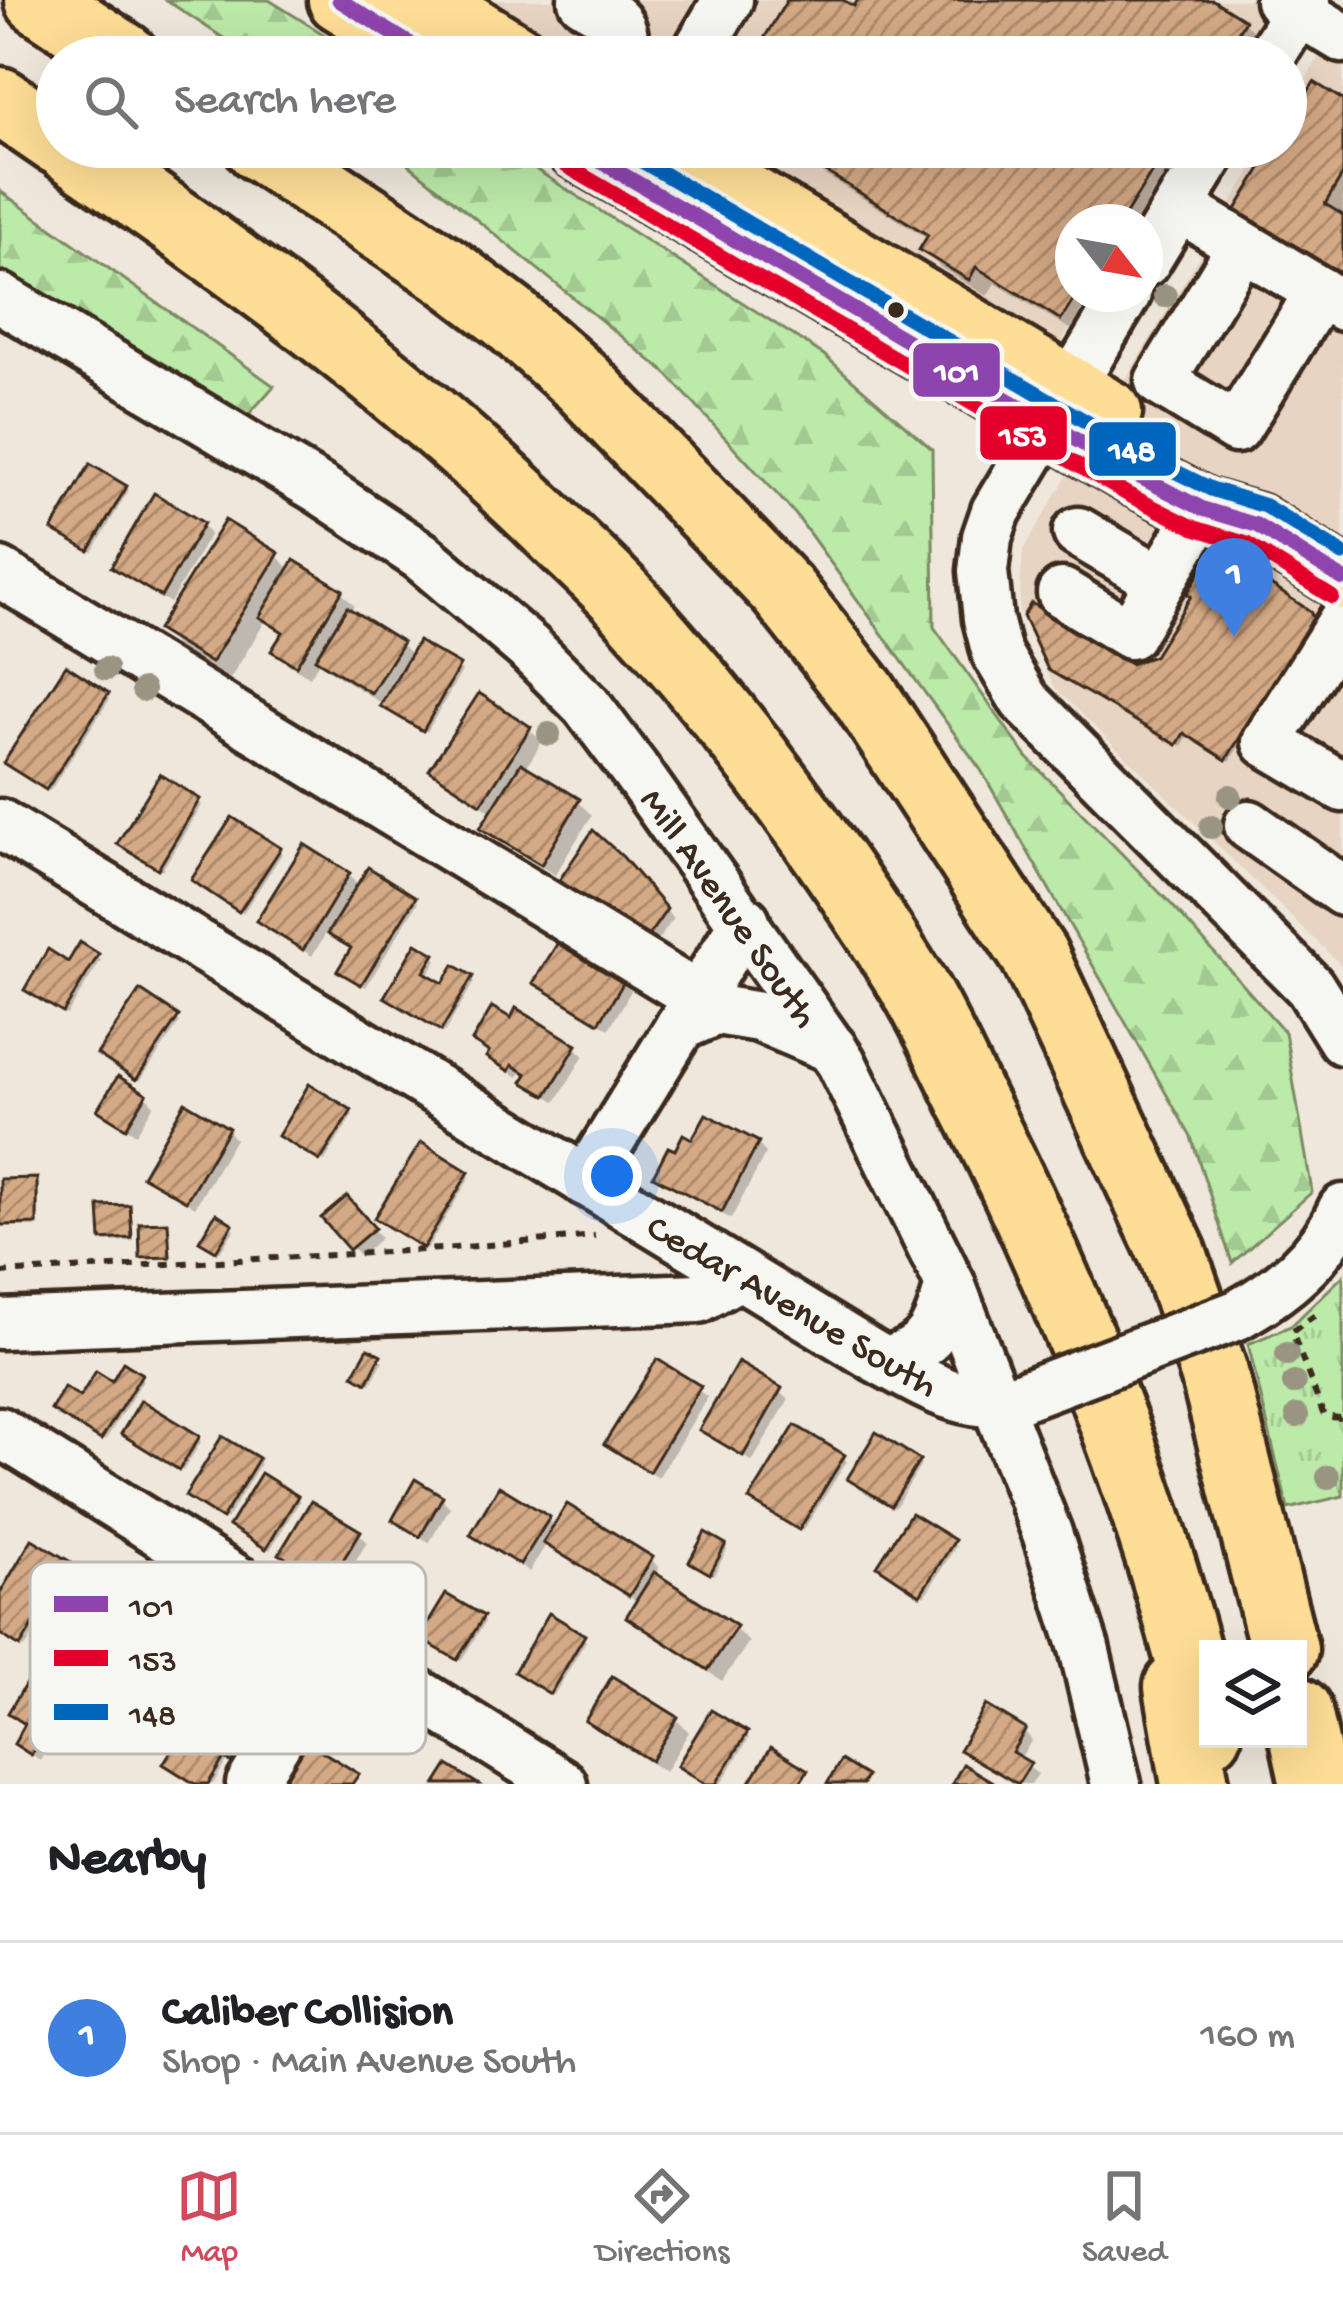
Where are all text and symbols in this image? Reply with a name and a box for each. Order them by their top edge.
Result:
search box [36,36,1307,168]
icon: search [78,69,144,135]
text: Search here [174,76,396,129]
north arrow [1055,204,1163,312]
unlabelled marker [885,299,907,321]
line badge: 101 [911,341,1002,399]
text: 101 [933,356,980,394]
line badge: 153 [978,404,1069,462]
text: 153 [998,420,1047,458]
line badge: 148 [1087,420,1178,478]
text: 148 [1107,435,1156,473]
pin: 1 [1195,538,1273,637]
street label: Mill Avenue South [627,781,826,1039]
your location [582,1146,642,1206]
street label: Cedar Avenue South [637,1207,944,1411]
legend [30,1562,426,1754]
text: 101 [128,1591,174,1629]
map controls [1199,1640,1307,1748]
button: layers [1199,1640,1307,1748]
text: 153 [128,1645,177,1683]
text: 148 [128,1699,176,1737]
text: Nearby [48,1832,206,1892]
text: Caliber Collision [162,1988,453,2041]
text: 1 [79,2015,95,2061]
text: 160 m [1200,2015,1295,2061]
text: Shop · Main Avenue South [162,2041,576,2087]
tab: Map [176,2163,242,2273]
tab: Directions [595,2163,729,2273]
tab: Saved [1082,2163,1167,2273]

